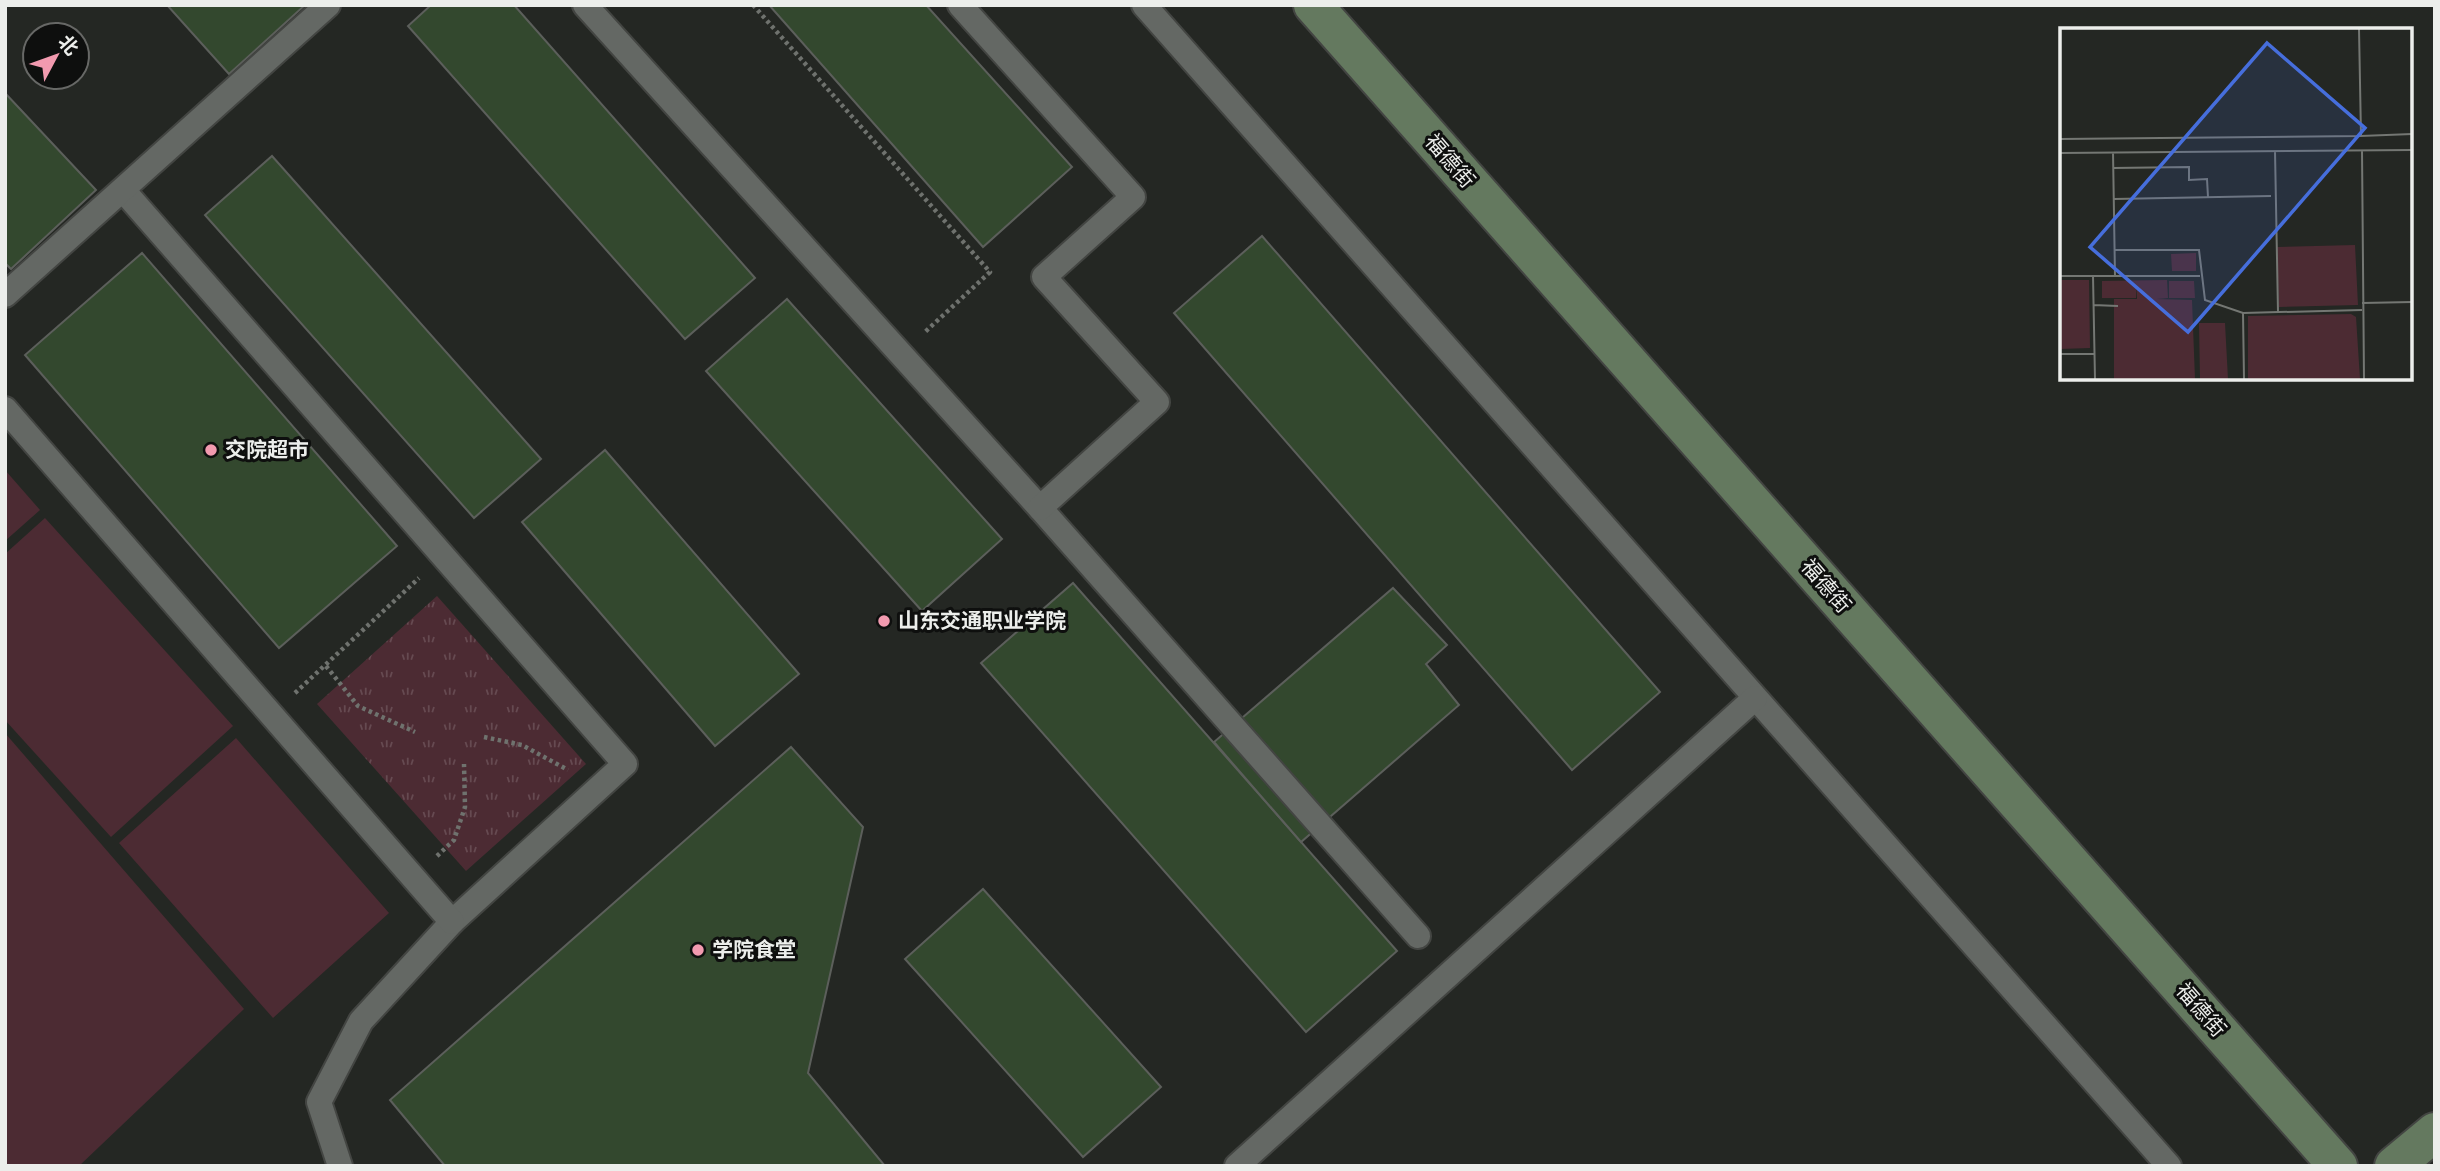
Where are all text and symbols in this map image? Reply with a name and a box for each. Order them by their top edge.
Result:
north arrow [21,21,91,91]
inset map [2060,28,2412,380]
text: 北 [51,30,84,62]
street label: 福德街 [1418,127,1482,195]
place label: 交院超市 [225,435,309,465]
marker: 交院超市 [203,442,219,458]
street label: 福德街 [1794,552,1858,620]
place label: 山东交通职业学院 [898,606,1066,636]
marker: 山东交通职业学院 [876,613,892,629]
place label: 学院食堂 [712,935,796,965]
marker: 学院食堂 [690,942,706,958]
street label: 福德街 [2169,976,2233,1044]

